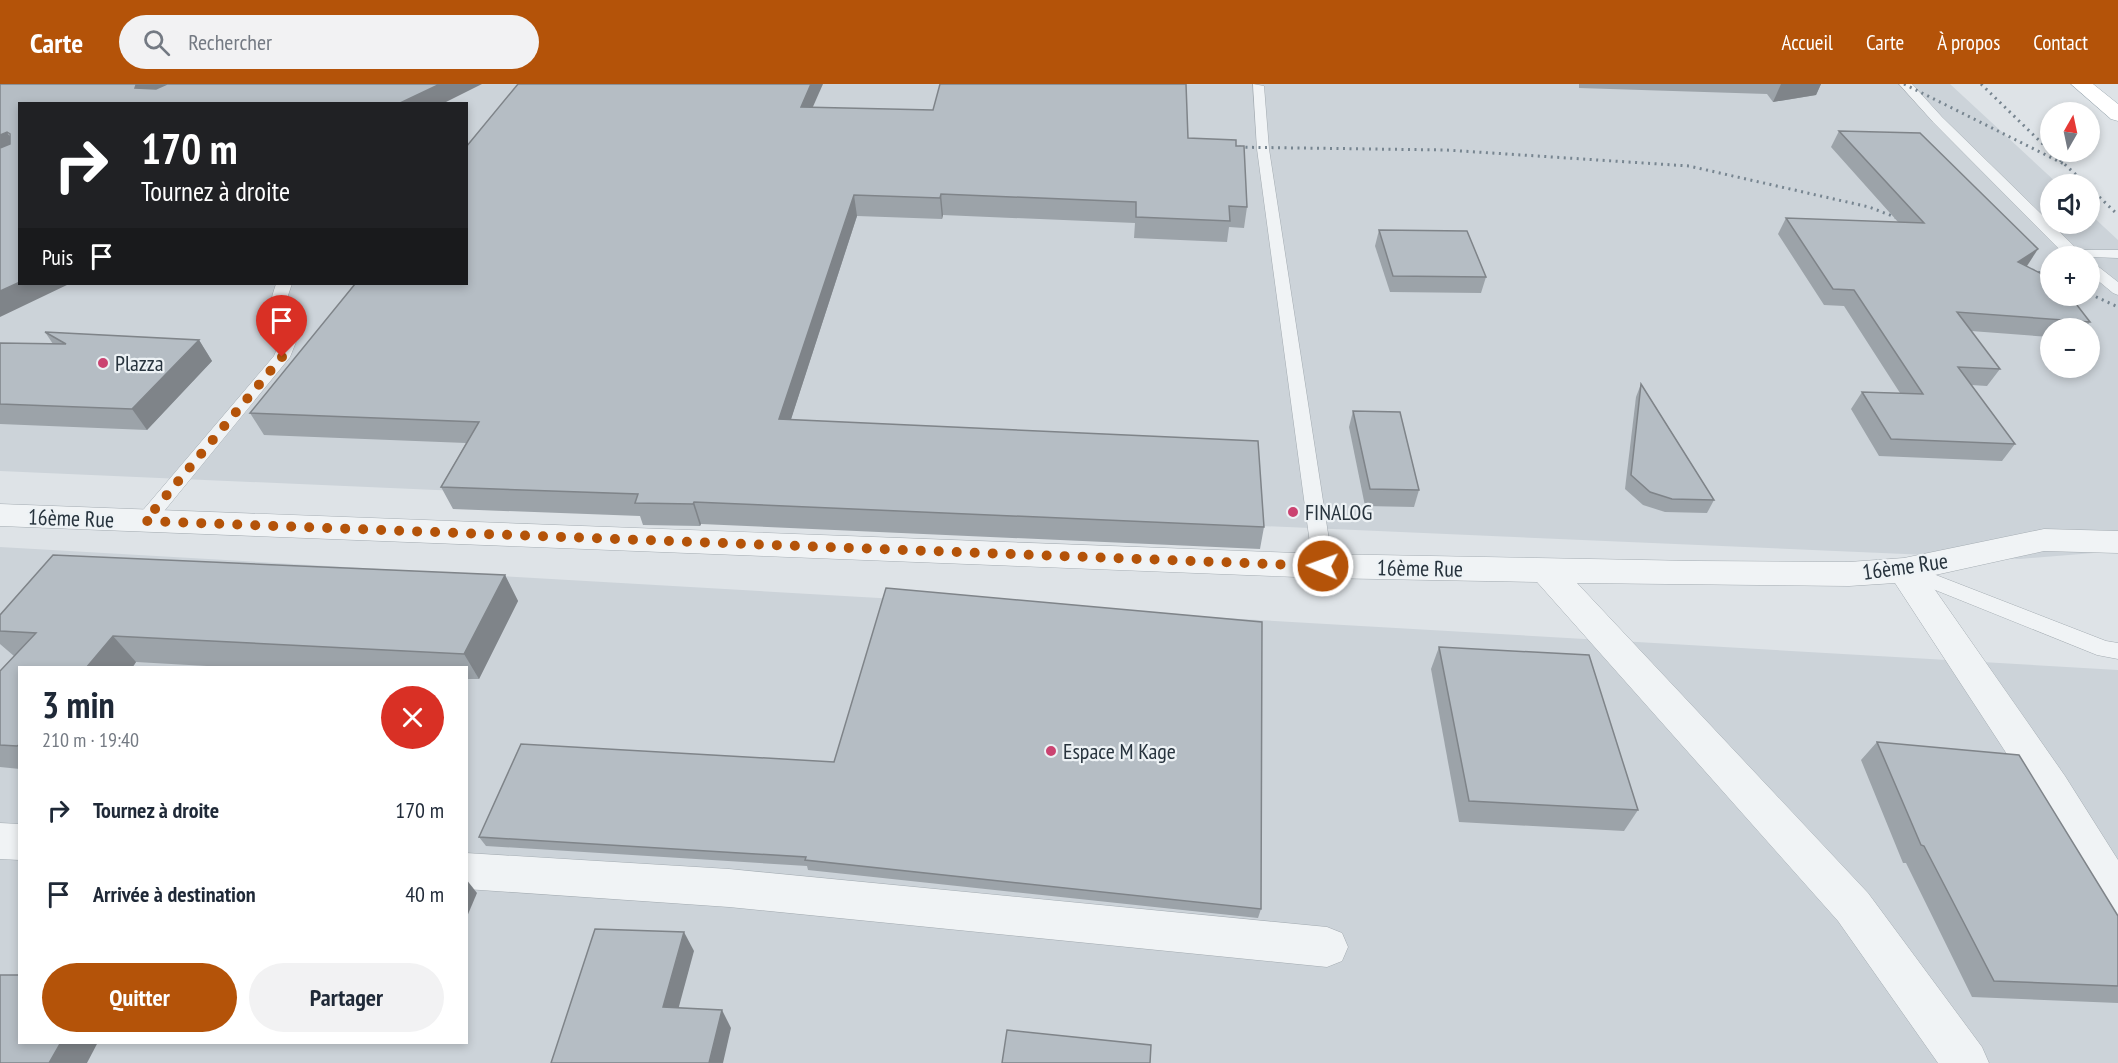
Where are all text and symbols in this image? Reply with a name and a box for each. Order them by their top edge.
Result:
search box [119,15,539,69]
text: Carte [30,24,83,61]
icon: search [140,26,173,59]
text: Rechercher [188,28,272,56]
text: Accueil [1781,29,1833,56]
text: Carte [1866,29,1904,56]
text: À propos [1937,29,2000,56]
text: Contact [2033,29,2088,56]
north arrow [2040,102,2100,162]
map controls [2040,102,2100,378]
text: 170 m [141,121,238,176]
icon: right [42,126,120,204]
text: Tournez à droite [141,174,290,208]
button: sound [2040,174,2100,234]
icon: arrive [85,240,118,273]
text: Puis [42,243,73,271]
button: + [2040,246,2100,306]
pin [256,295,307,357]
icon: arrive [265,304,298,337]
button: − [2040,318,2100,378]
place label: Plazza [115,349,164,377]
marker: Plazza [96,356,110,370]
place label: FINALOG [1305,498,1372,526]
street label: 16ème Rue [27,503,115,533]
marker: FINALOG [1286,505,1300,519]
position arrow [1291,534,1355,598]
street label: 16ème Rue [1860,546,1950,586]
street label: 16ème Rue [1377,553,1463,583]
text: 3 min [42,681,115,728]
button: close [381,686,444,749]
text: 210 m · 19:40 [42,727,139,753]
place label: Espace M Kage [1063,737,1176,765]
marker: Espace M Kage [1044,744,1058,758]
icon: right [42,794,75,827]
text: Tournez à droite [93,796,219,824]
text: 170 m [395,796,444,824]
icon: arrive [42,878,75,911]
text: Arrivée à destination [93,880,256,908]
text: 40 m [405,880,444,908]
button: Quitter [42,963,237,1032]
button: Partager [249,963,444,1032]

